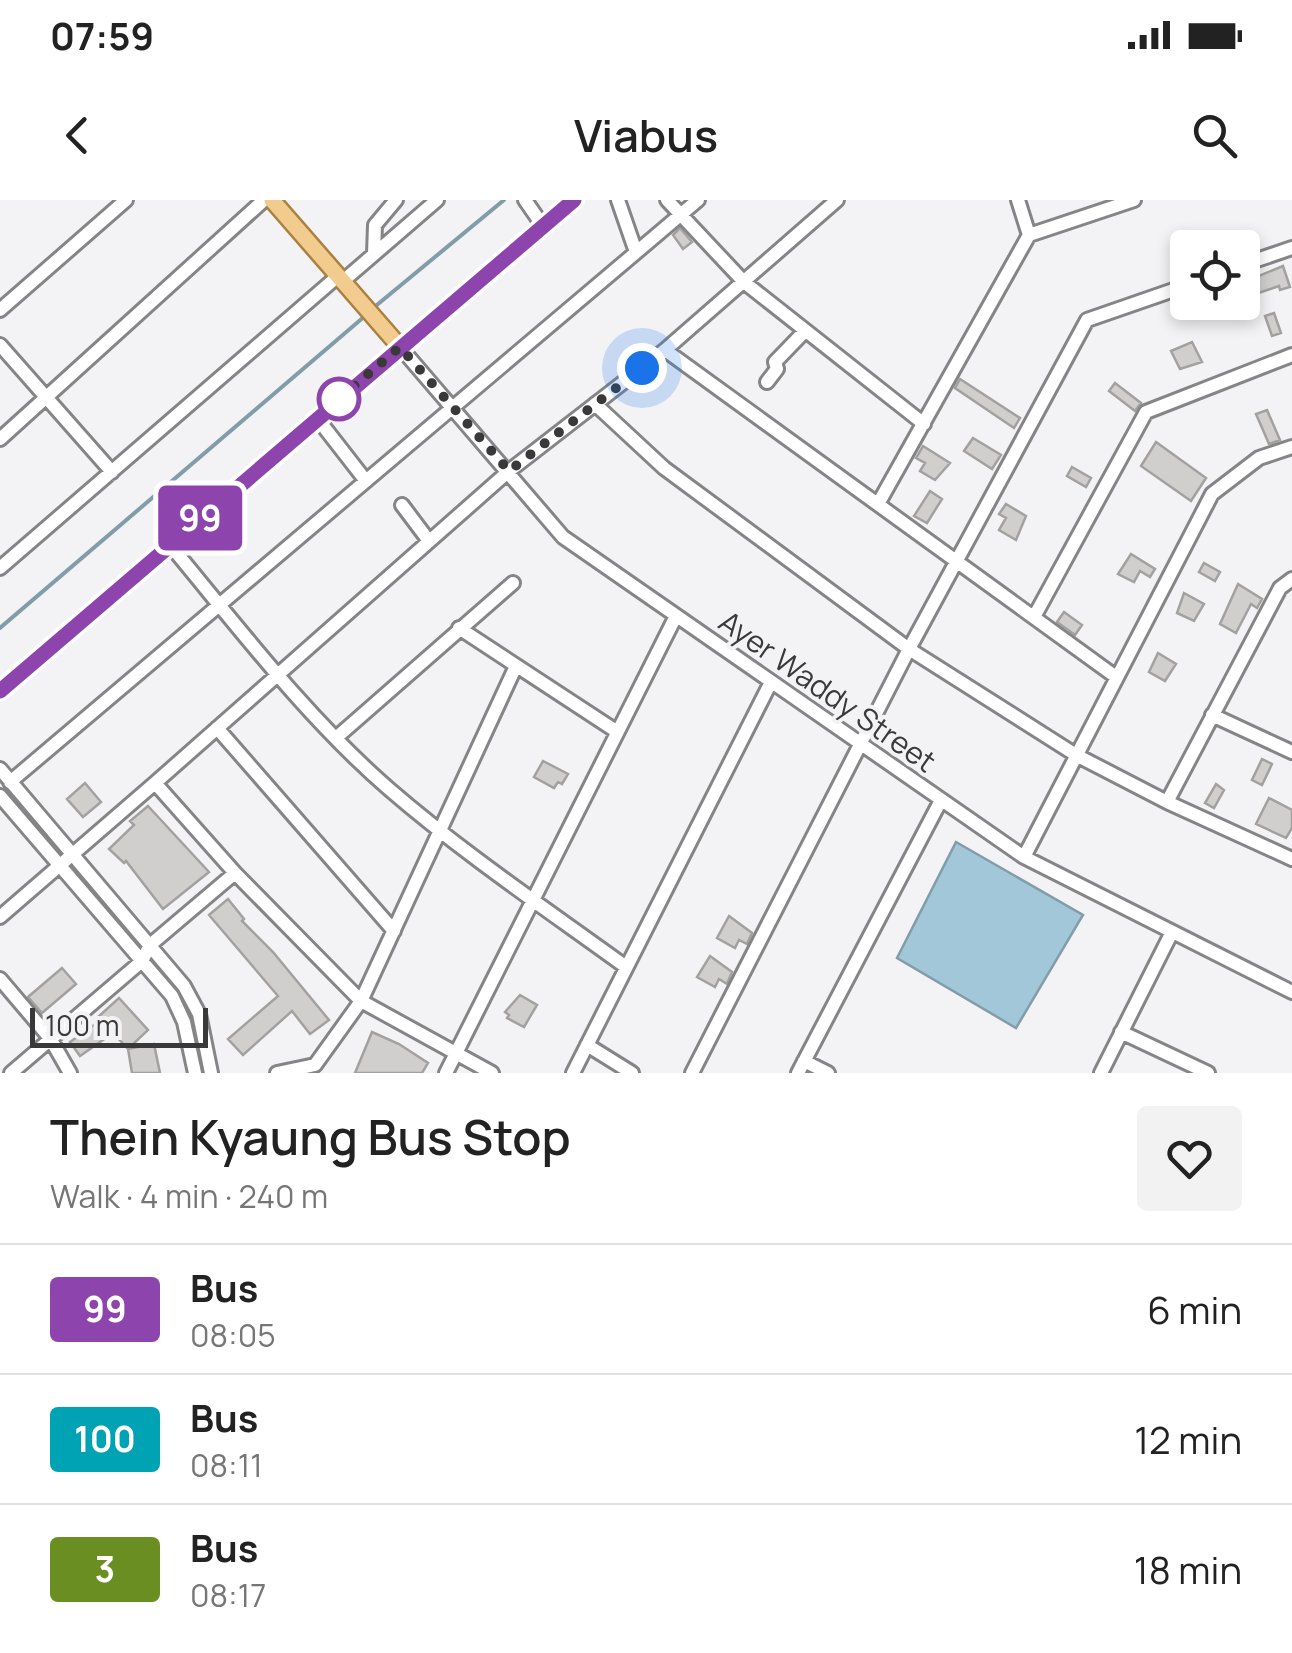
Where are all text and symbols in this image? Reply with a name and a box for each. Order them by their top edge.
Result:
text: 07:59 [50,9,154,61]
text: Viabus [574,104,718,166]
icon: back [50,108,105,163]
icon: search [1187,108,1242,163]
map controls [1170,230,1260,320]
button: locate [1170,230,1260,320]
your location [617,343,667,393]
unlabelled marker [318,378,360,420]
line badge: 99 [155,486,245,550]
text: 99 [178,494,222,542]
street label: Ayer Waddy Street [711,601,944,781]
scale bar [30,1003,208,1048]
text: 100 m [45,1006,119,1044]
text: Thein Kyaung Bus Stop [50,1104,571,1169]
button: heart [1137,1106,1242,1211]
text: Walk · 4 min · 240 m [50,1174,328,1218]
text: Bus [190,1261,258,1313]
text: 6 min [1147,1283,1242,1335]
text: 99 [83,1285,127,1333]
text: 08:05 [190,1313,276,1357]
text: Bus [190,1391,258,1443]
text: 12 min [1134,1413,1242,1465]
text: 100 [74,1415,136,1463]
text: 08:11 [190,1443,263,1487]
text: Bus [190,1521,258,1573]
text: 18 min [1134,1543,1242,1595]
text: 3 [95,1545,115,1593]
text: 08:17 [190,1573,266,1617]

